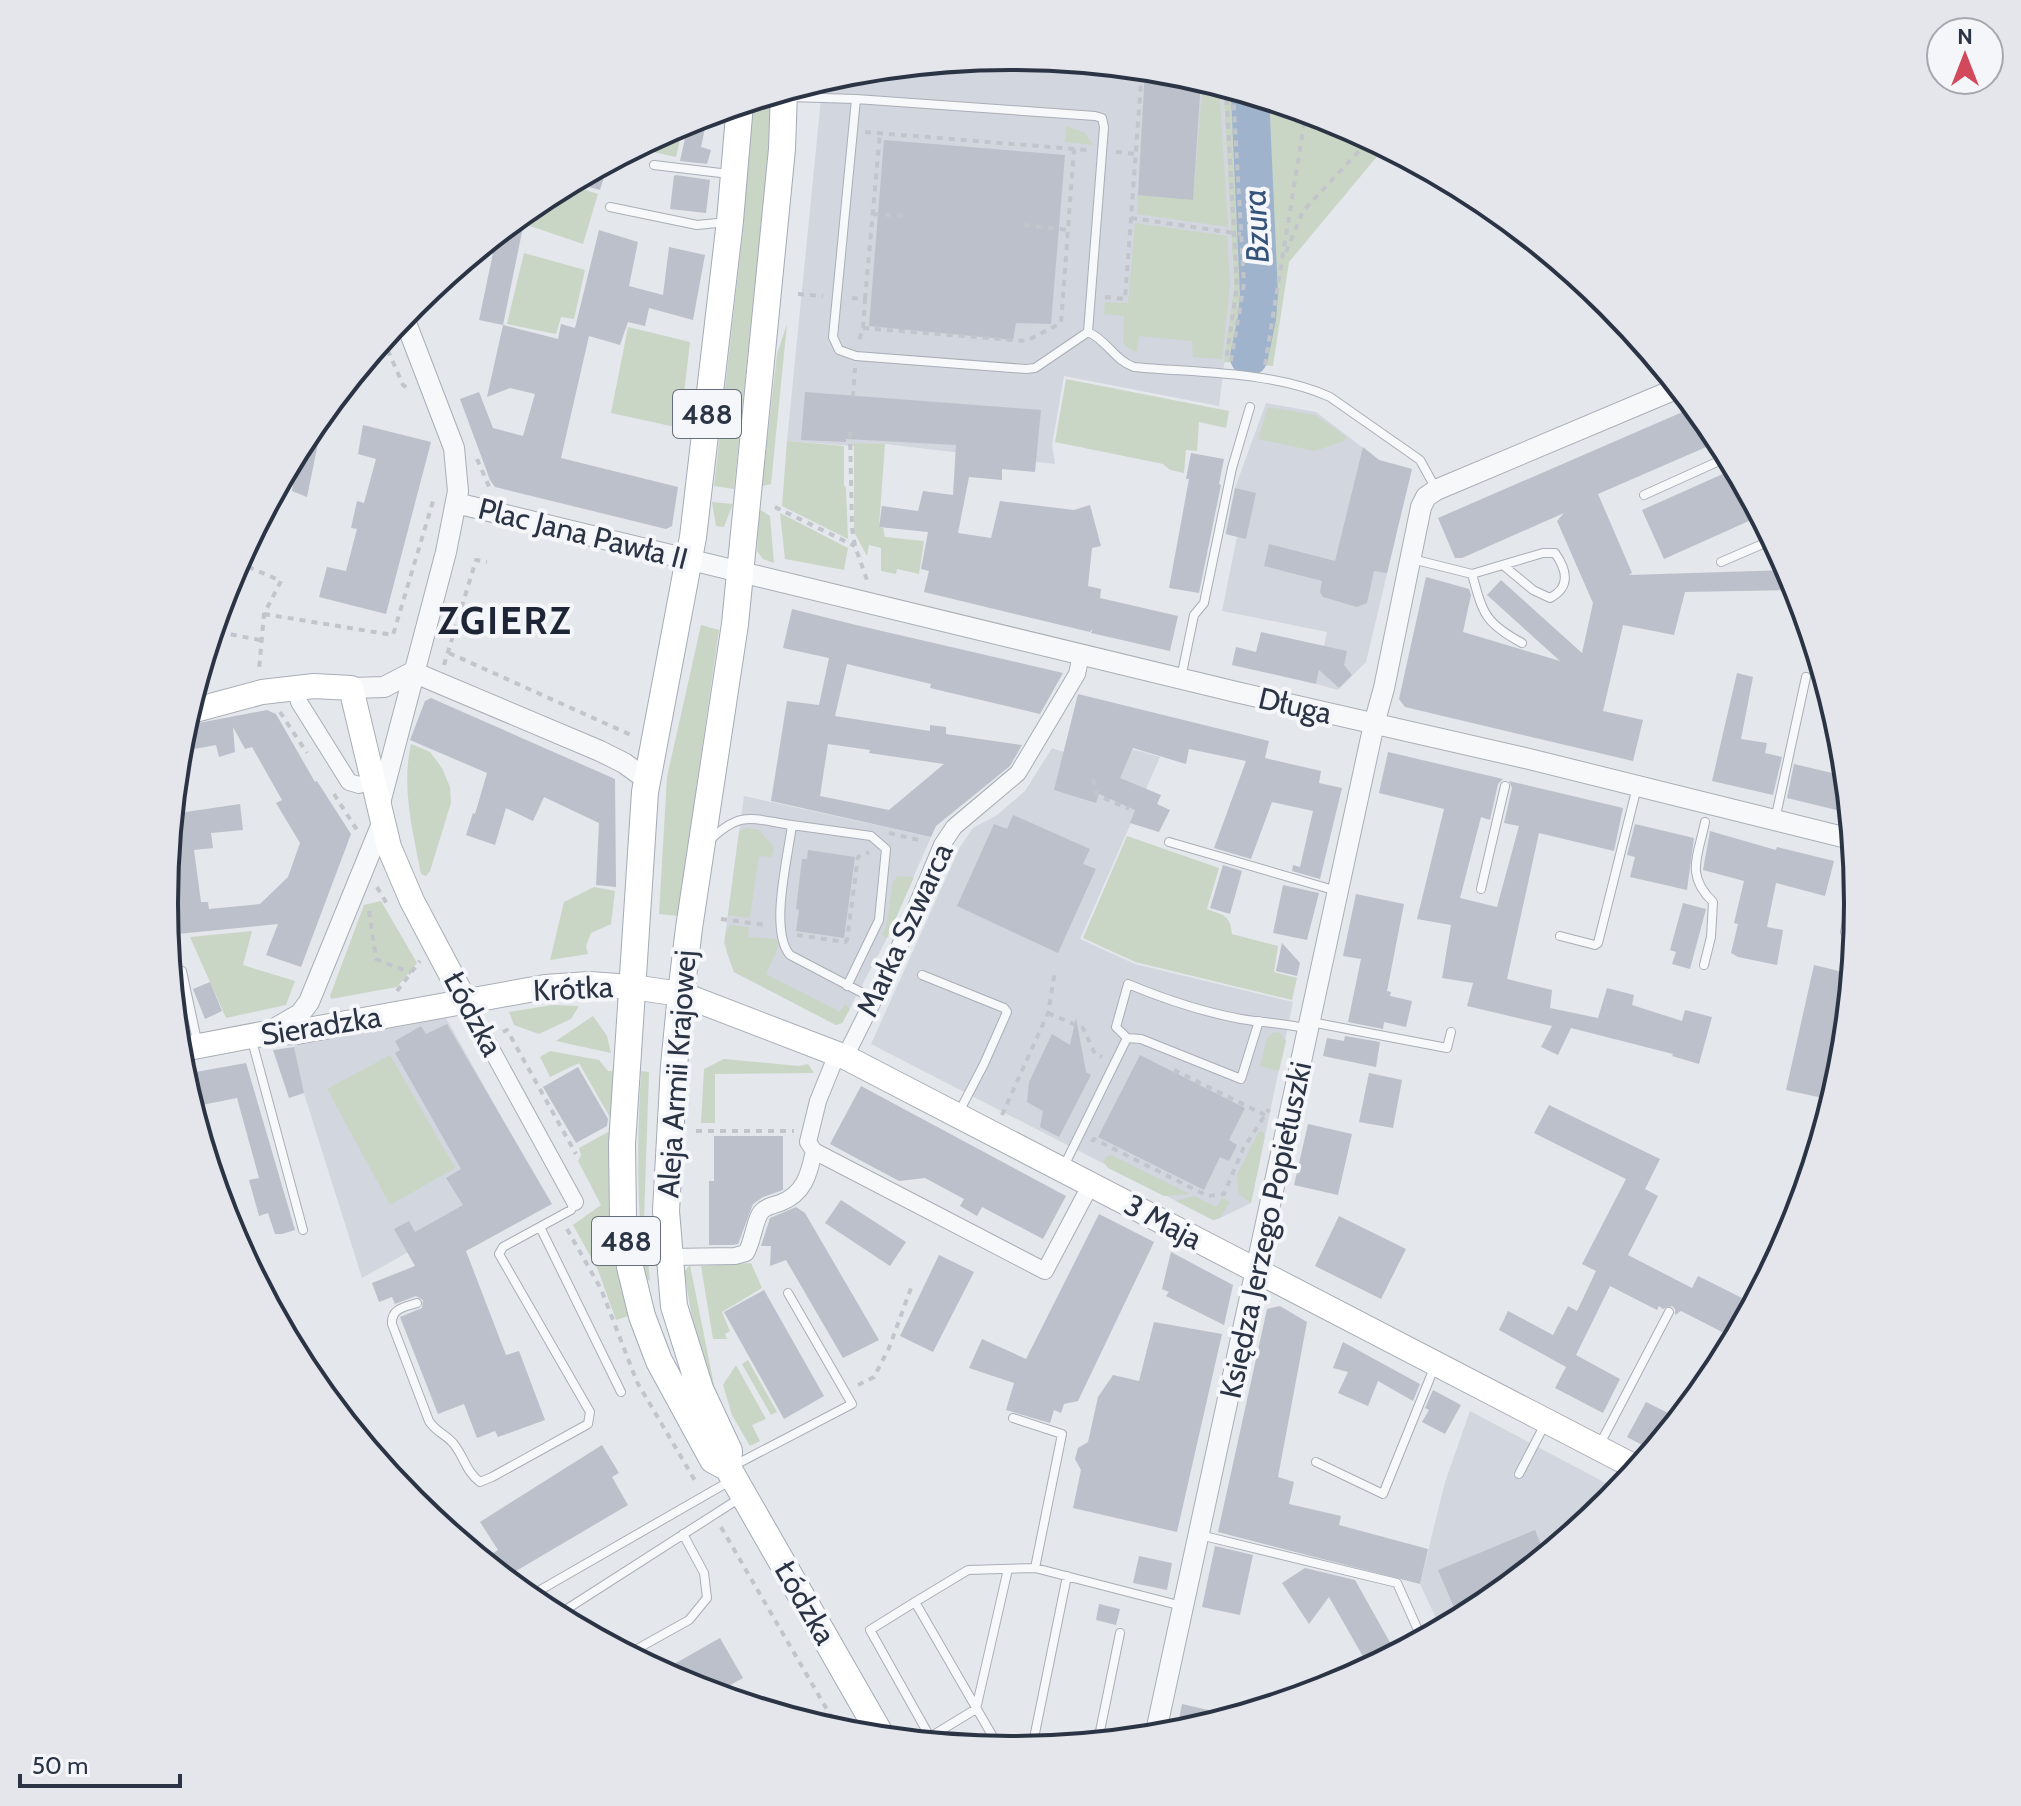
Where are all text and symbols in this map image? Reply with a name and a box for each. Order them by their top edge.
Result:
north arrow [1925,16,2005,96]
text: N [1957,23,1973,50]
water label: Bzura [1234,188,1277,264]
road number: 488 [673,390,741,438]
street label: Plac Jana Pawła II [475,490,692,577]
district label: ZGIERZ [438,597,572,644]
street label: Długa [1255,679,1336,732]
street label: Marka Szwarca [848,837,961,1022]
street label: Aleja Armii Krajowej [649,949,704,1199]
street label: Łódzka [436,965,511,1063]
street label: Krótka [532,968,615,1009]
street label: Sieradzka [258,998,384,1053]
street label: Księdza Jerzego Popiełuszki [1212,1058,1319,1402]
street label: 3 Maja [1118,1186,1209,1257]
road number: 488 [592,1217,660,1265]
street label: Łódzka [767,1555,844,1651]
scale bar [20,1738,180,1788]
text: 50 m [32,1751,88,1780]

